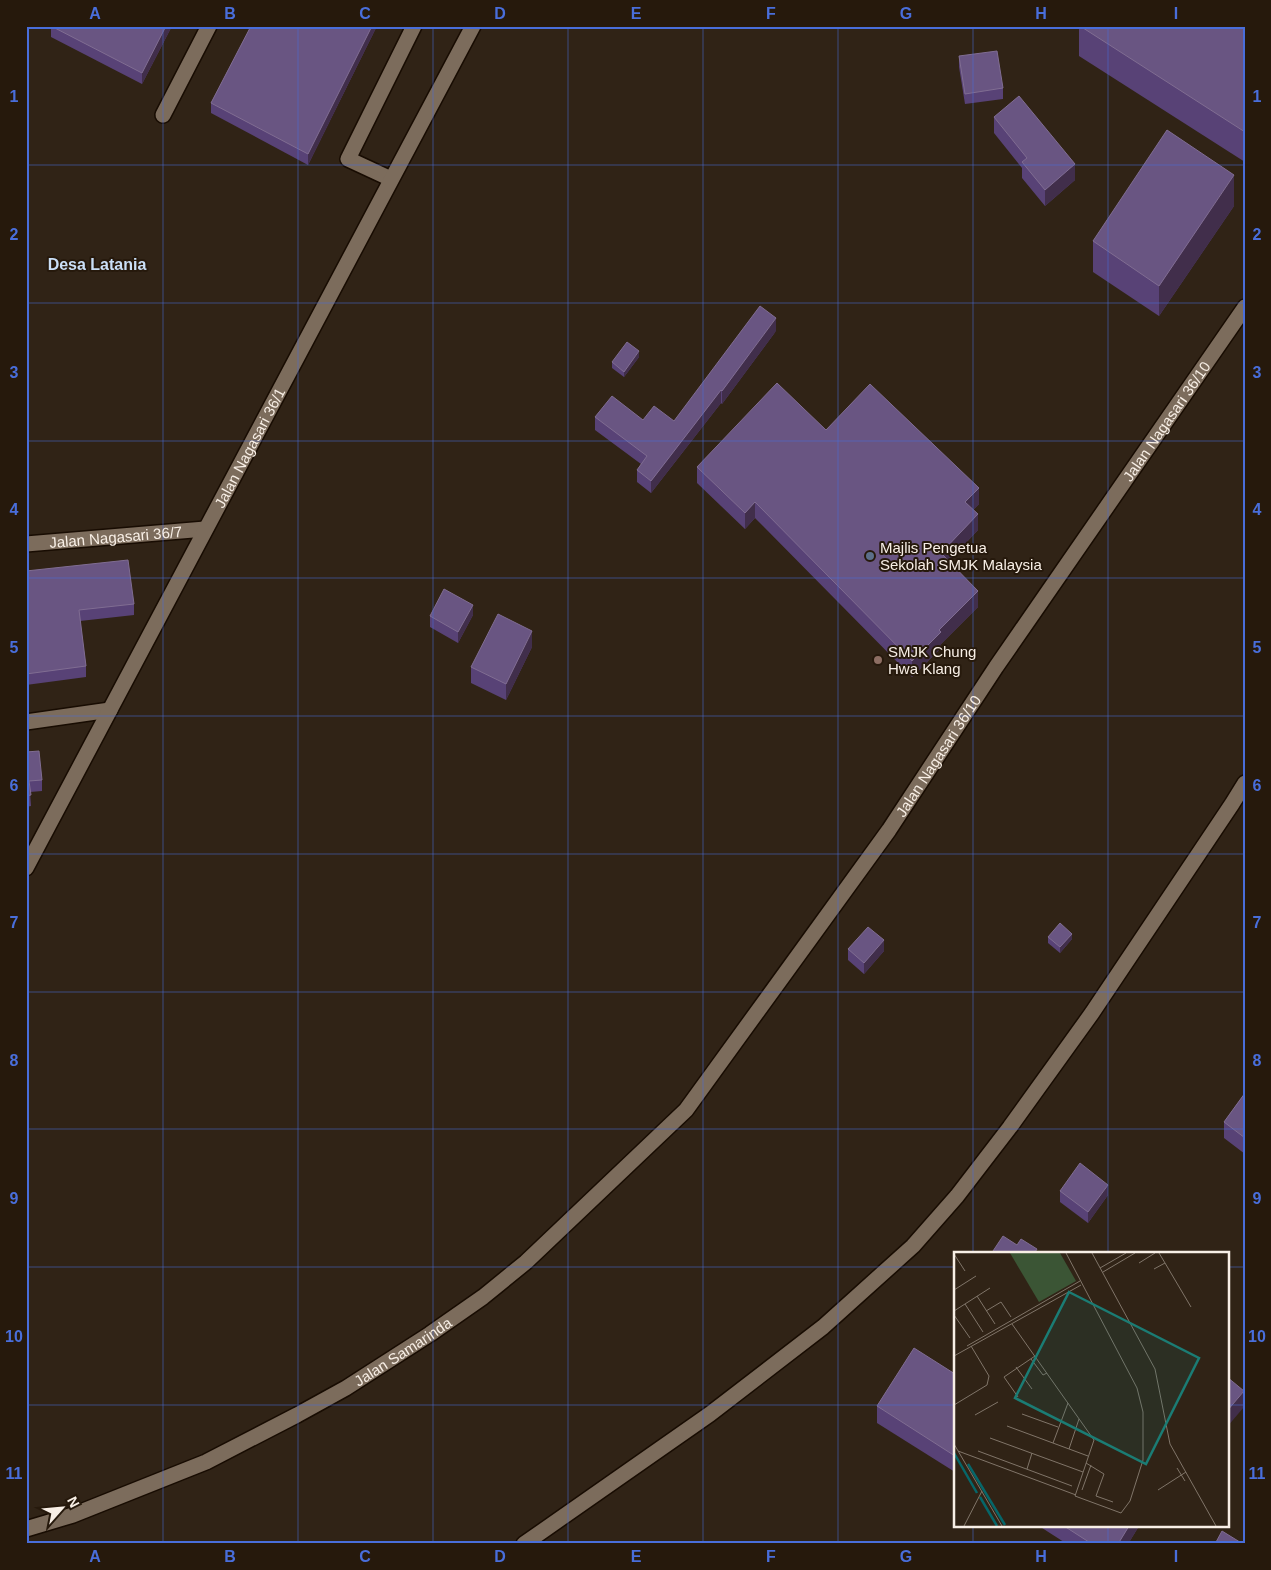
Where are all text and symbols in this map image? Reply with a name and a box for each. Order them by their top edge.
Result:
text: A [89,5,101,22]
text: B [224,5,236,22]
text: C [359,5,371,22]
text: D [494,5,506,22]
text: E [631,5,642,22]
text: F [766,5,776,22]
text: G [900,5,912,22]
text: H [1035,5,1047,22]
text: I [1174,5,1178,22]
text: 1 [10,88,19,105]
text: 1 [1253,88,1262,105]
text: 2 [10,226,19,243]
text: 2 [1253,226,1262,243]
district label: Desa Latania [48,256,146,273]
street label: Jalan Nagasari 36/10 [1119,358,1213,484]
text: 3 [10,364,19,381]
text: 3 [1253,364,1262,381]
street label: Jalan Nagasari 36/1 [210,385,288,511]
text: 4 [10,501,19,518]
text: 4 [1253,501,1262,518]
street label: Jalan Nagasari 36/7 [48,522,183,551]
place label: Majlis Pengetua Sekolah SMJK Malaysia [880,539,1042,573]
marker: Majlis Pengetua Sekolah SMJK Malaysia [864,550,876,562]
text: 5 [10,639,19,656]
text: 5 [1253,639,1262,656]
place label: SMJK Chung Hwa Klang [888,643,976,677]
marker: SMJK Chung Hwa Klang [872,654,884,666]
street label: Jalan Nagasari 36/10 [892,692,984,820]
text: 6 [10,777,19,794]
text: 6 [1253,777,1262,794]
text: 7 [10,914,19,931]
text: 7 [1253,914,1262,931]
text: 8 [10,1052,19,1069]
text: 8 [1253,1052,1262,1069]
text: 9 [10,1190,19,1207]
text: 9 [1253,1190,1262,1207]
inset map [954,1252,1228,1528]
street label: Jalan Samarinda [351,1313,455,1389]
text: 10 [5,1328,23,1345]
text: 10 [1248,1328,1266,1345]
text: 11 [6,1465,23,1482]
text: 11 [1249,1465,1266,1482]
north arrow [38,1482,88,1532]
text: N [64,1494,83,1510]
text: A [89,1548,101,1565]
text: B [224,1548,236,1565]
text: C [359,1548,371,1565]
text: D [494,1548,506,1565]
text: E [631,1548,642,1565]
text: F [766,1548,776,1565]
text: G [900,1548,912,1565]
text: H [1035,1548,1047,1565]
text: I [1174,1548,1178,1565]

